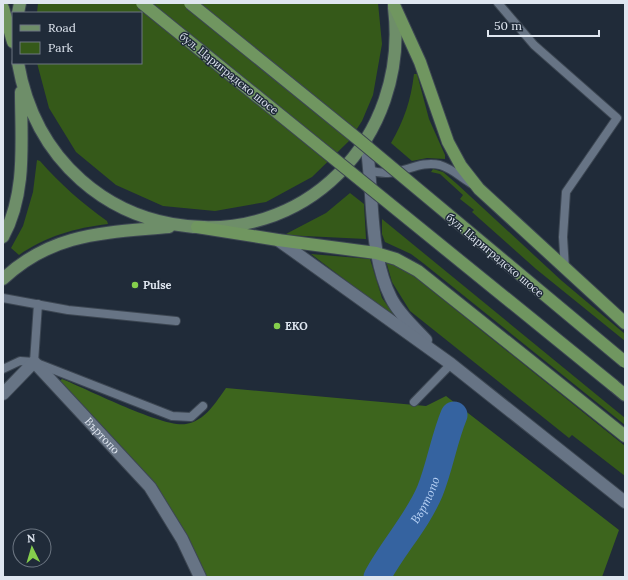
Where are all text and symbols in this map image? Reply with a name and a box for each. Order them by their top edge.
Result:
legend [12,12,142,64]
scale bar [488,12,599,38]
text: 50 m [494,18,522,33]
text: Road [48,20,76,35]
street label: бул. Цариградско шосе [177,29,281,117]
text: Park [48,40,74,55]
street label: бул. Цариградско шосе [443,210,547,300]
place label: Pulse [143,278,172,292]
marker: Pulse [130,280,140,290]
place label: EKO [285,319,308,333]
marker: EKO [272,321,282,331]
street label: Въртопо [82,414,123,457]
water label: Въртопо [407,475,442,526]
north arrow [12,528,52,568]
text: N [26,531,36,545]

